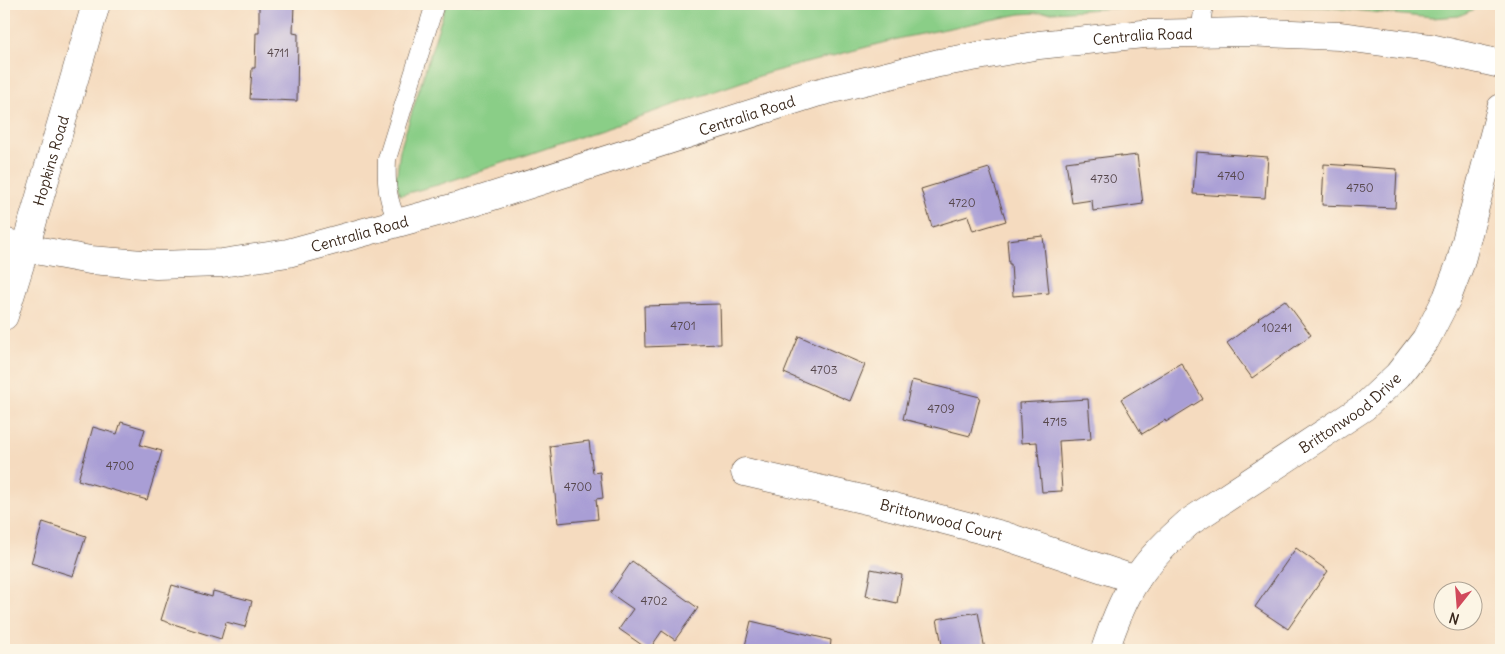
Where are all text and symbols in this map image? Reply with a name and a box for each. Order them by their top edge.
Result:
street label: Centralia Road [1092,24,1193,49]
house number: 4711 [267,45,289,60]
street label: Centralia Road [696,91,797,139]
street label: Hopkins Road [28,113,73,208]
house number: 4740 [1217,168,1245,183]
house number: 4730 [1090,171,1118,186]
house number: 4750 [1346,180,1374,195]
house number: 4720 [948,195,976,210]
street label: Centralia Road [309,211,410,256]
house number: 4701 [670,318,696,333]
house number: 10241 [1262,320,1292,335]
house number: 4703 [810,362,838,377]
street label: Brittonwood Drive [1295,368,1404,457]
house number: 4709 [927,401,955,416]
house number: 4715 [1043,414,1067,429]
house number: 4700 [106,458,134,473]
house number: 4700 [564,479,592,494]
street label: Brittonwood Court [878,494,1005,544]
north arrow [1432,582,1482,632]
house number: 4702 [640,593,668,608]
text: N [1447,608,1461,628]

